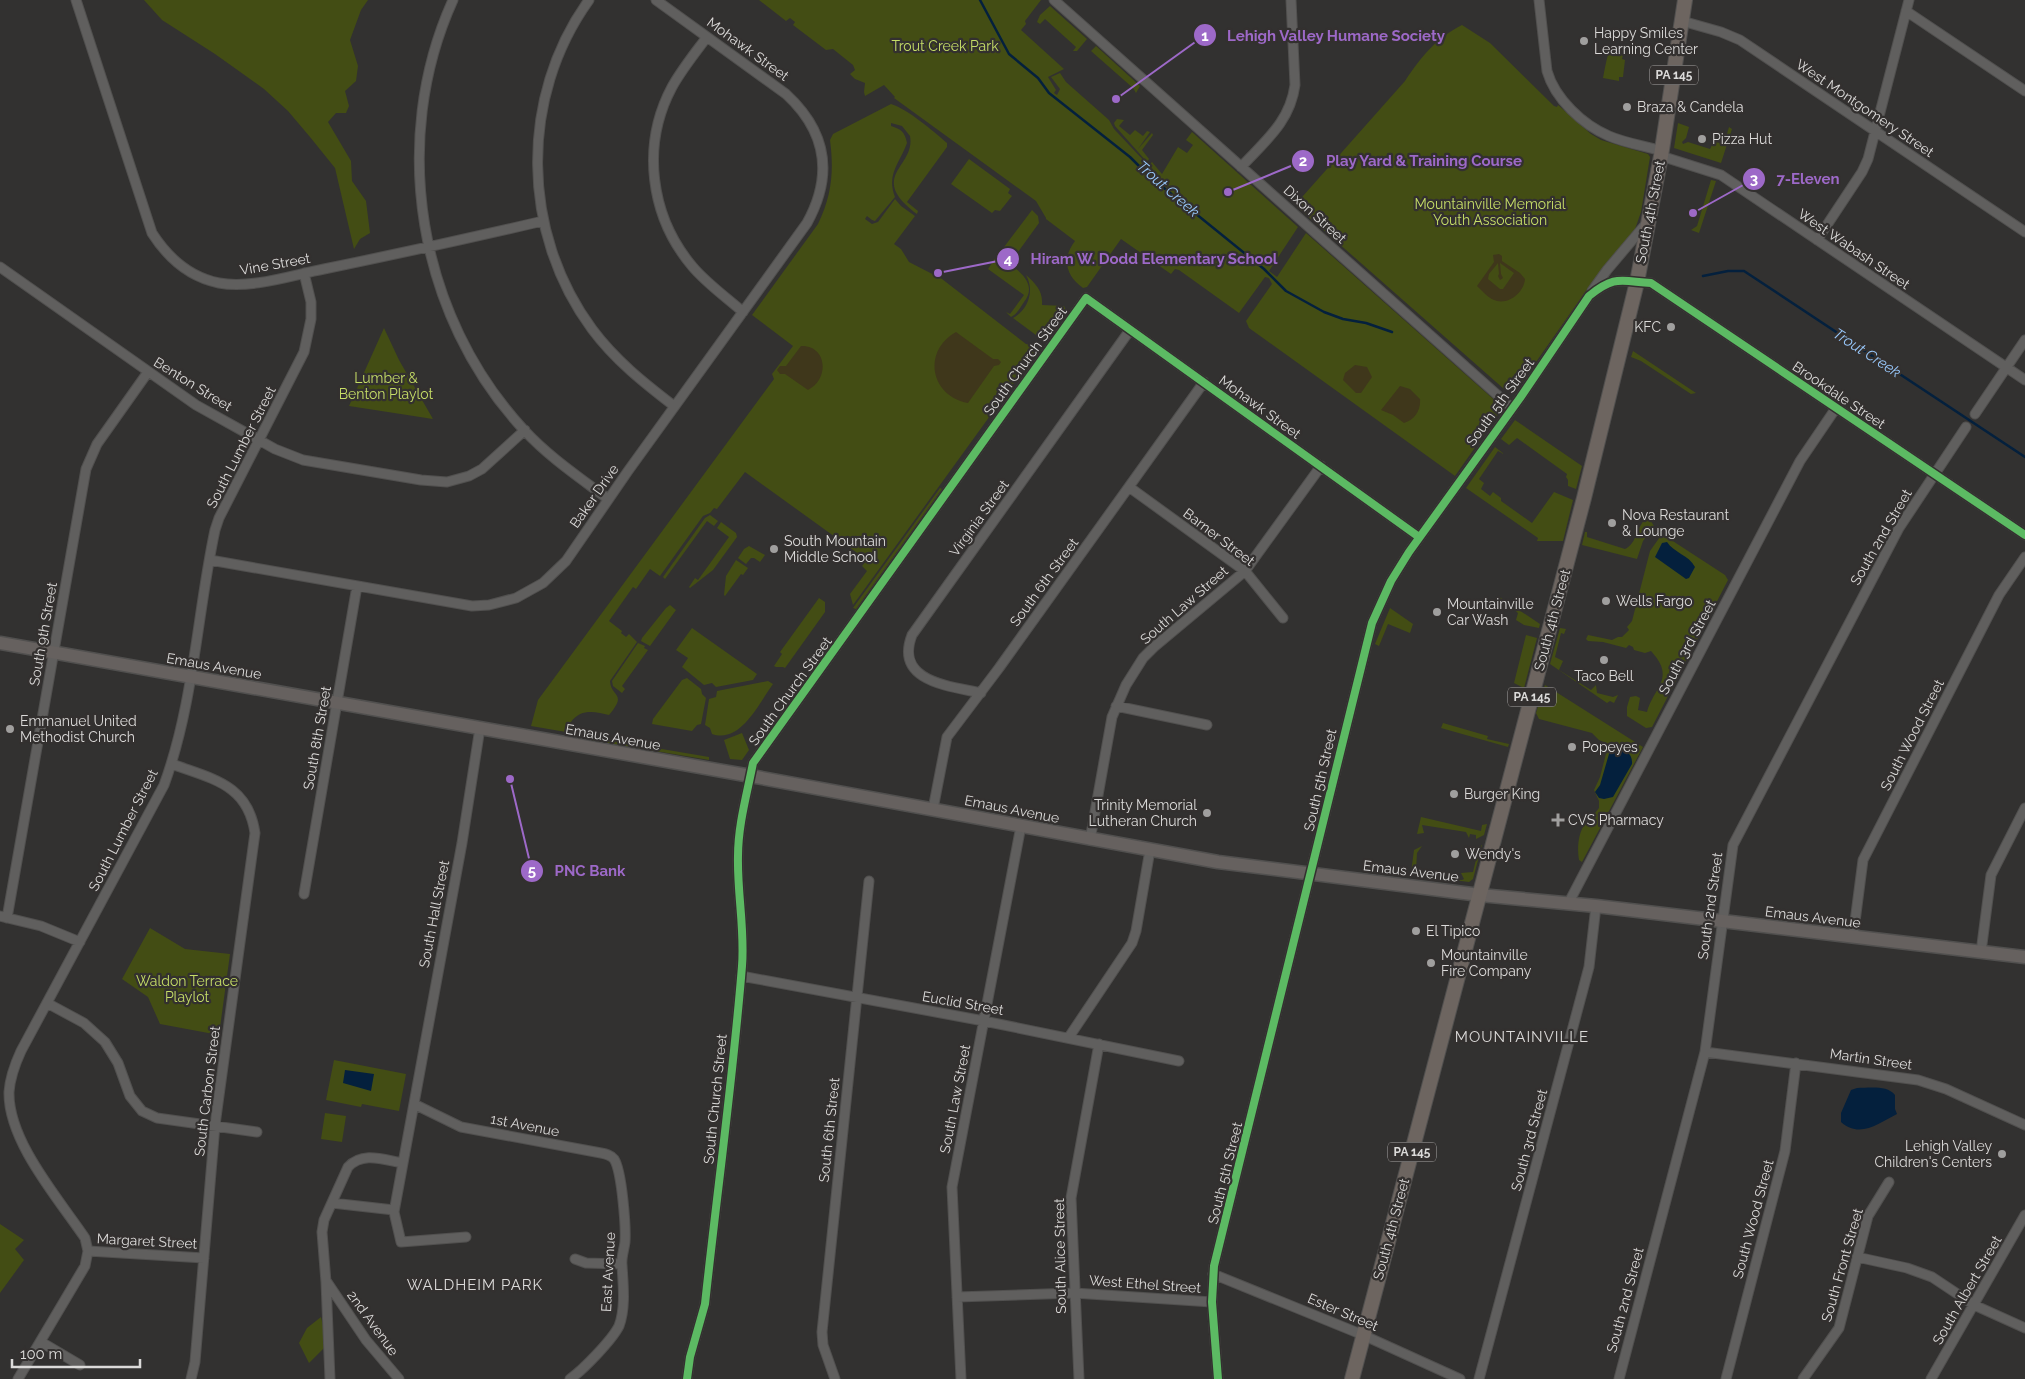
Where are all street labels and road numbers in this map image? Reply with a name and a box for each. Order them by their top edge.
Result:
street label: Mohawk Street [704,14,792,84]
street label: West Montgomery Street [1793,56,1937,160]
road number: PA 145 [1650,66,1698,84]
street label: South 4th Street [1632,159,1668,265]
street label: Dixon Street [1280,182,1350,246]
street label: West Wabash Street [1795,206,1913,293]
street label: Vine Street [238,250,312,278]
street label: South Church Street [980,303,1070,419]
street label: Benton Street [151,354,235,415]
street label: South 5th Street [1463,355,1537,449]
street label: Brookdale Street [1790,358,1889,432]
street label: Mohawk Street [1216,372,1304,442]
street label: South Lumber Street [203,383,279,511]
street label: Baker Drive [566,461,622,531]
street label: Virginia Street [946,477,1012,559]
street label: South 2nd Street [1847,486,1915,588]
street label: Barner Street [1180,505,1258,569]
street label: South 6th Street [1007,534,1082,629]
street label: South Law Street [1137,563,1231,647]
street label: South 4th Street [1531,567,1573,673]
street label: South 9th Street [26,581,60,687]
street label: South 3rd Street [1655,597,1719,697]
street label: South Church Street [745,633,835,749]
street label: Emaus Avenue [165,650,263,682]
street label: South Wood Street [1877,677,1947,793]
street label: South 8th Street [300,685,334,791]
road number: PA 145 [1508,688,1556,706]
street label: Emaus Avenue [564,721,662,753]
street label: South 5th Street [1300,727,1340,833]
street label: South Lumber Street [85,766,161,894]
street label: Emaus Avenue [963,792,1061,826]
street label: South 2nd Street [1695,851,1725,961]
street label: Emaus Avenue [1362,857,1460,885]
street label: South Hall Street [416,859,452,969]
street label: Emaus Avenue [1764,903,1862,931]
street label: Euclid Street [921,988,1005,1018]
street label: South Carbon Street [191,1025,223,1157]
street label: South Church Street [700,1033,730,1165]
street label: South Law Street [937,1043,973,1155]
street label: Martin Street [1829,1045,1914,1073]
street label: South 6th Street [816,1077,842,1183]
street label: South 3rd Street [1508,1087,1550,1193]
street label: 1st Avenue [489,1110,561,1140]
street label: South 5th Street [1205,1120,1245,1226]
road number: PA 145 [1388,1142,1436,1162]
street label: South Wood Street [1729,1157,1777,1280]
street label: South 4th Street [1370,1176,1412,1282]
street label: South Alice Street [1051,1198,1069,1314]
street label: South Front Street [1818,1206,1866,1324]
street label: Margaret Street [96,1230,198,1252]
street label: East Avenue [598,1232,618,1312]
street label: South Albert Street [1929,1232,2005,1347]
street label: South 2nd Street [1603,1245,1647,1354]
street label: West Ethel Street [1088,1272,1202,1296]
street label: 2nd Avenue [344,1287,402,1359]
street label: Ester Street [1305,1290,1381,1334]

